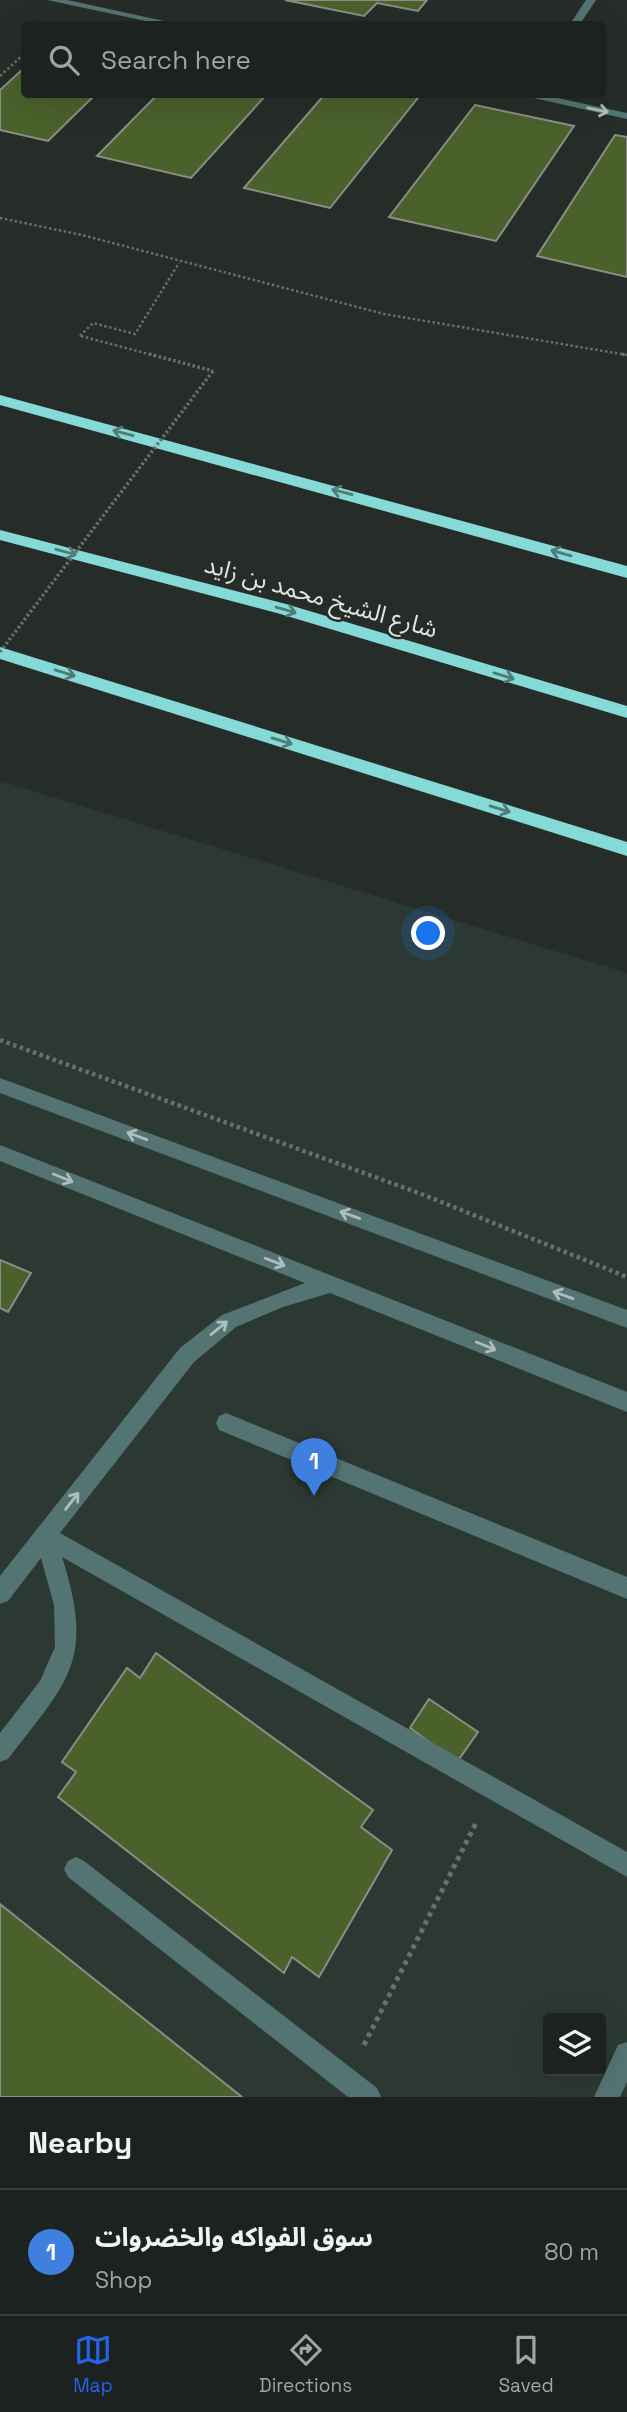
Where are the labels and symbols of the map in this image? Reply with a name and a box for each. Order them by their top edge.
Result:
one-way arrow [586,104,609,118]
one-way arrow [112,426,134,439]
one-way arrow [331,485,354,498]
one-way arrow [54,546,77,559]
one-way arrow [550,546,572,559]
street label: شارع الشيخ محمد بن زايد [201,548,441,647]
one-way arrow [275,605,297,618]
one-way arrow [54,668,76,681]
one-way arrow [493,670,515,683]
one-way arrow [271,736,293,748]
one-way arrow [488,804,510,816]
your location [411,916,445,950]
one-way arrow [126,1129,148,1141]
one-way arrow [52,1173,74,1186]
one-way arrow [339,1208,361,1221]
one-way arrow [264,1256,285,1269]
one-way arrow [553,1288,575,1300]
one-way arrow [210,1321,228,1336]
one-way arrow [475,1340,497,1353]
pin: 1 [291,1438,337,1496]
one-way arrow [65,1492,80,1510]

